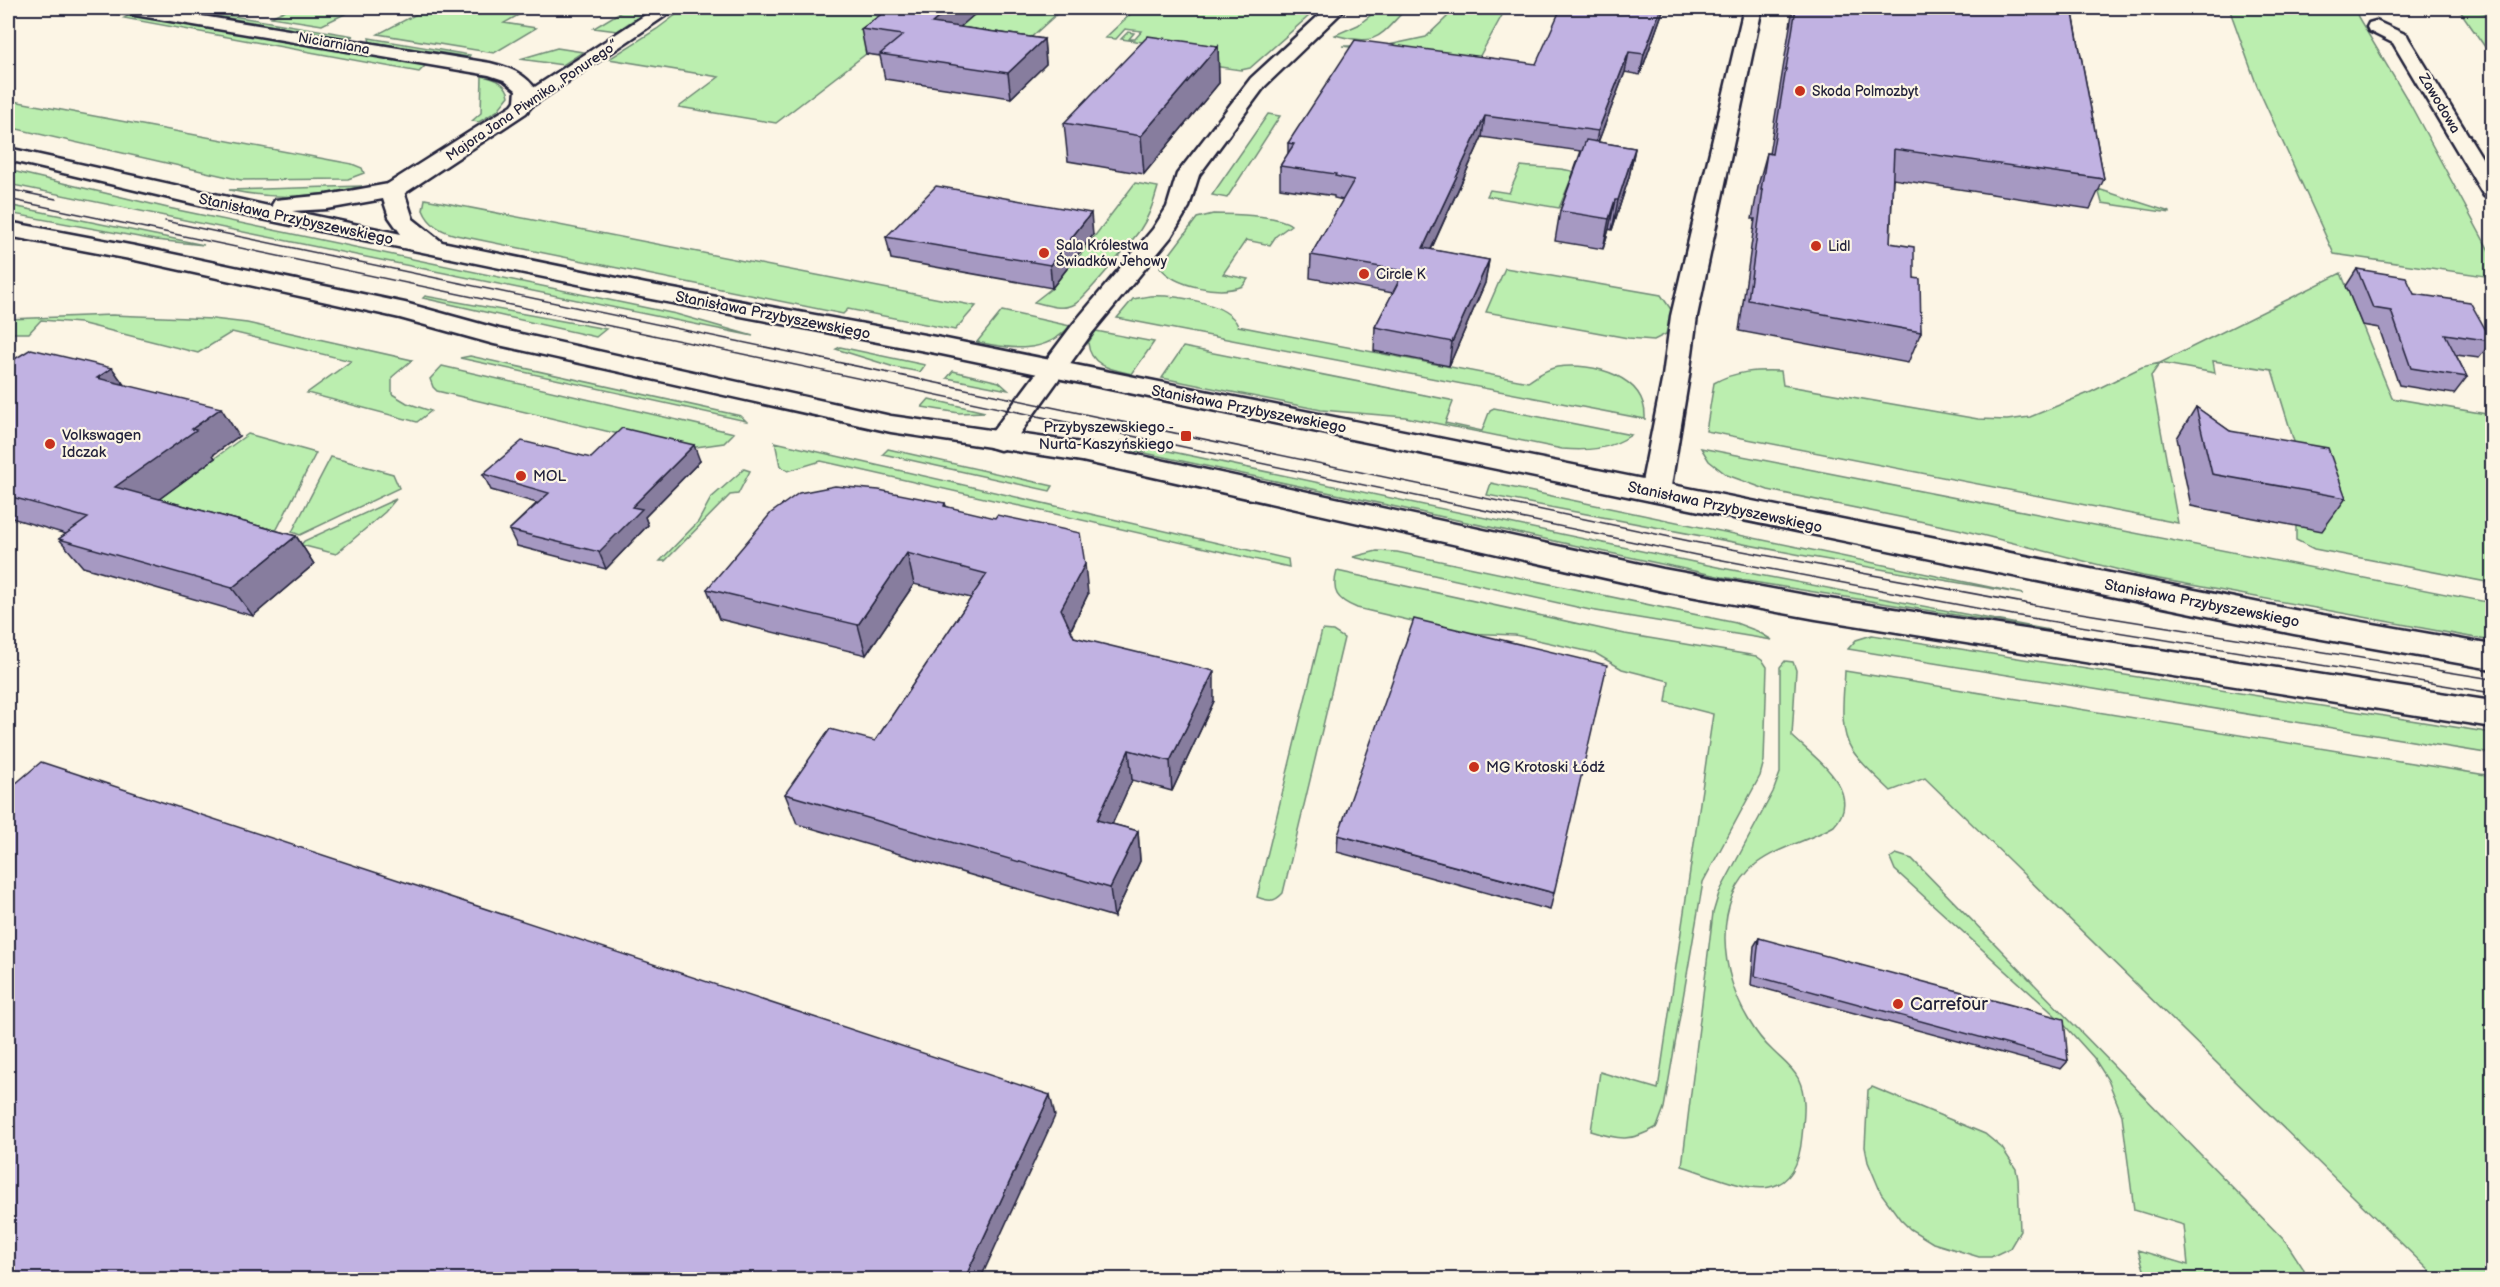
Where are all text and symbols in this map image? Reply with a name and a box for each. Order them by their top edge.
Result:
street label: Niciarniana [297,29,371,58]
street label: Majora Jana Piwnika „Ponurego” [443,36,622,165]
street label: Zawodowa [2415,69,2464,136]
place label: Skoda Polmozbyt [1812,83,1919,100]
marker: Skoda Polmozbyt [1793,84,1807,98]
street label: Stanisława Przybyszewskiego [197,190,395,249]
place label: Sala Królestwa Świadków Jehowy [1056,237,1168,270]
place label: Lidl [1828,238,1850,255]
marker: Lidl [1809,239,1823,253]
marker: Sala Królestwa Świadków Jehowy [1037,246,1051,260]
place label: Circle K [1376,266,1427,283]
marker: Circle K [1357,267,1371,281]
street label: Stanisława Przybyszewskiego [674,287,872,344]
street label: Stanisława Przybyszewskiego [1150,381,1348,438]
place label: Przybyszewskiego - Nurta-Kaszyńskiego [1039,418,1174,454]
place label: Volkswagen Idczak [62,426,141,462]
marker: Przybyszewskiego - Nurta-Kaszyńskiego [1179,429,1193,443]
marker: Volkswagen Idczak [43,437,57,451]
place label: MOL [533,467,566,486]
marker: MOL [514,469,528,483]
street label: Stanisława Przybyszewskiego [1626,478,1824,537]
street label: Stanisława Przybyszewskiego [2103,575,2301,632]
place label: MG Krotoski Łódź [1486,758,1605,777]
marker: MG Krotoski Łódź [1467,760,1481,774]
place label: Carrefour [1910,994,1988,1015]
marker: Carrefour [1891,997,1905,1011]

